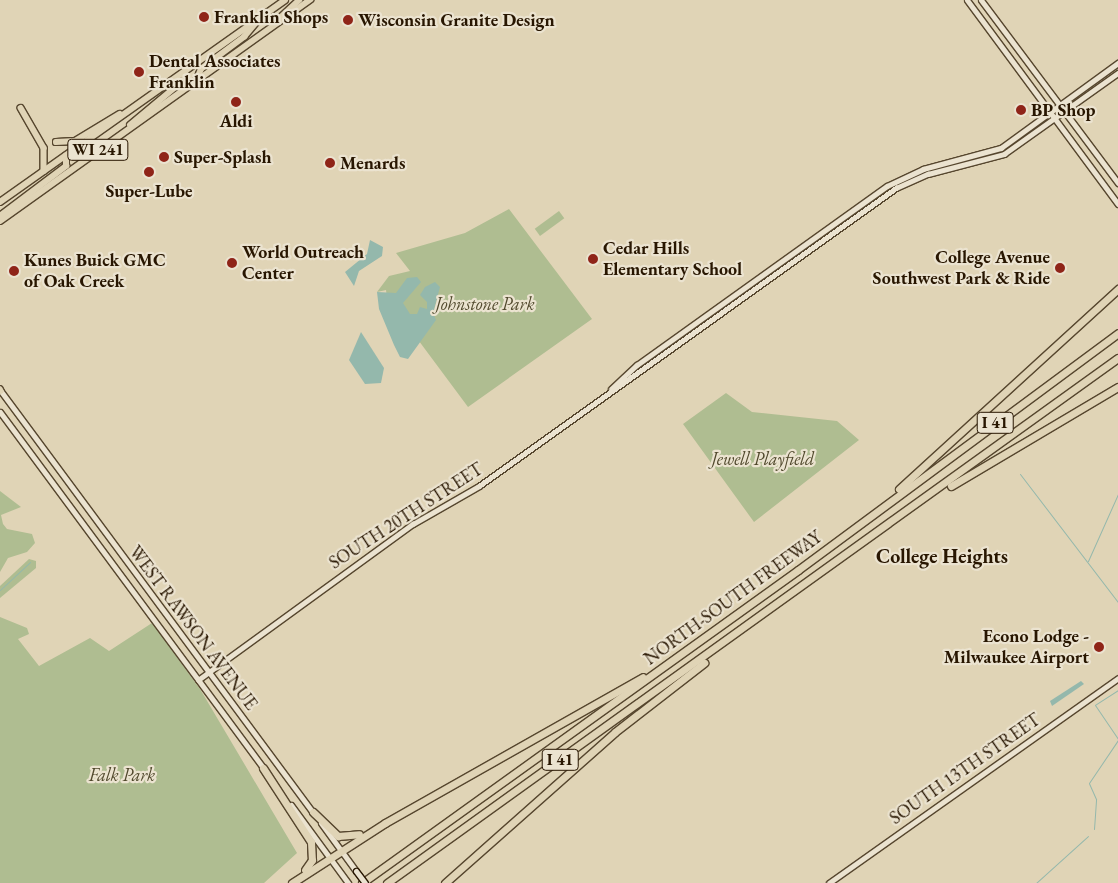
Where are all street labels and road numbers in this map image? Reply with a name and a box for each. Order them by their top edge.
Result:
road number: WI 241 [67,136,129,164]
road number: I 41 [976,409,1014,436]
street label: SOUTH 20TH STREET [325,458,487,574]
street label: NORTH-SOUTH FREEWAY [640,526,826,670]
street label: WEST RAWSON AVENUE [124,542,262,714]
street label: SOUTH 13TH STREET [886,709,1044,829]
road number: I 41 [541,746,579,774]

